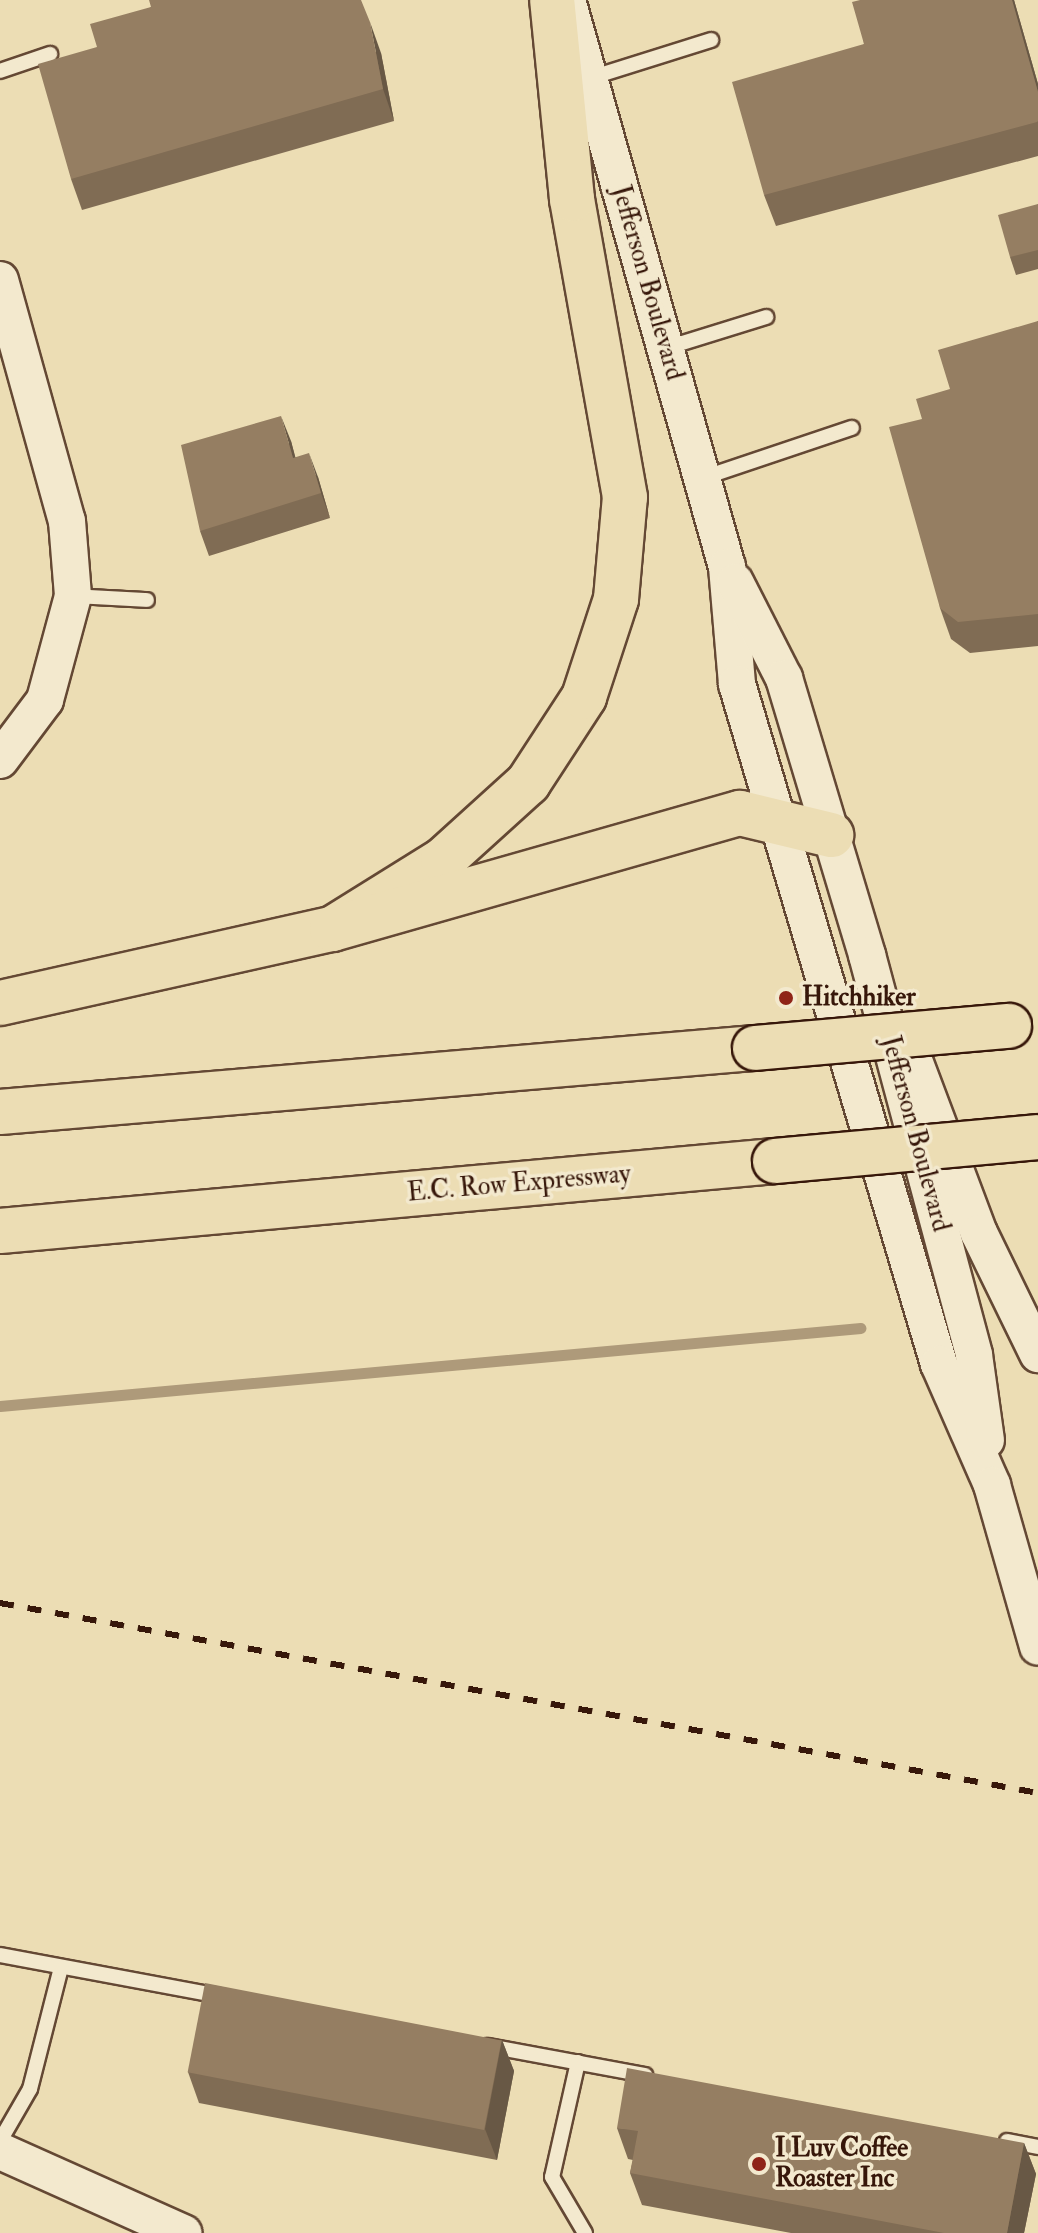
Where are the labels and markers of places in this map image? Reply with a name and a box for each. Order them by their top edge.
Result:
place label: Hitchhiker [802,982,916,1014]
marker: Hitchhiker [777,989,795,1007]
place label: I Luv Coffee Roaster Inc [775,2133,908,2194]
marker: I Luv Coffee Roaster Inc [750,2155,768,2173]

